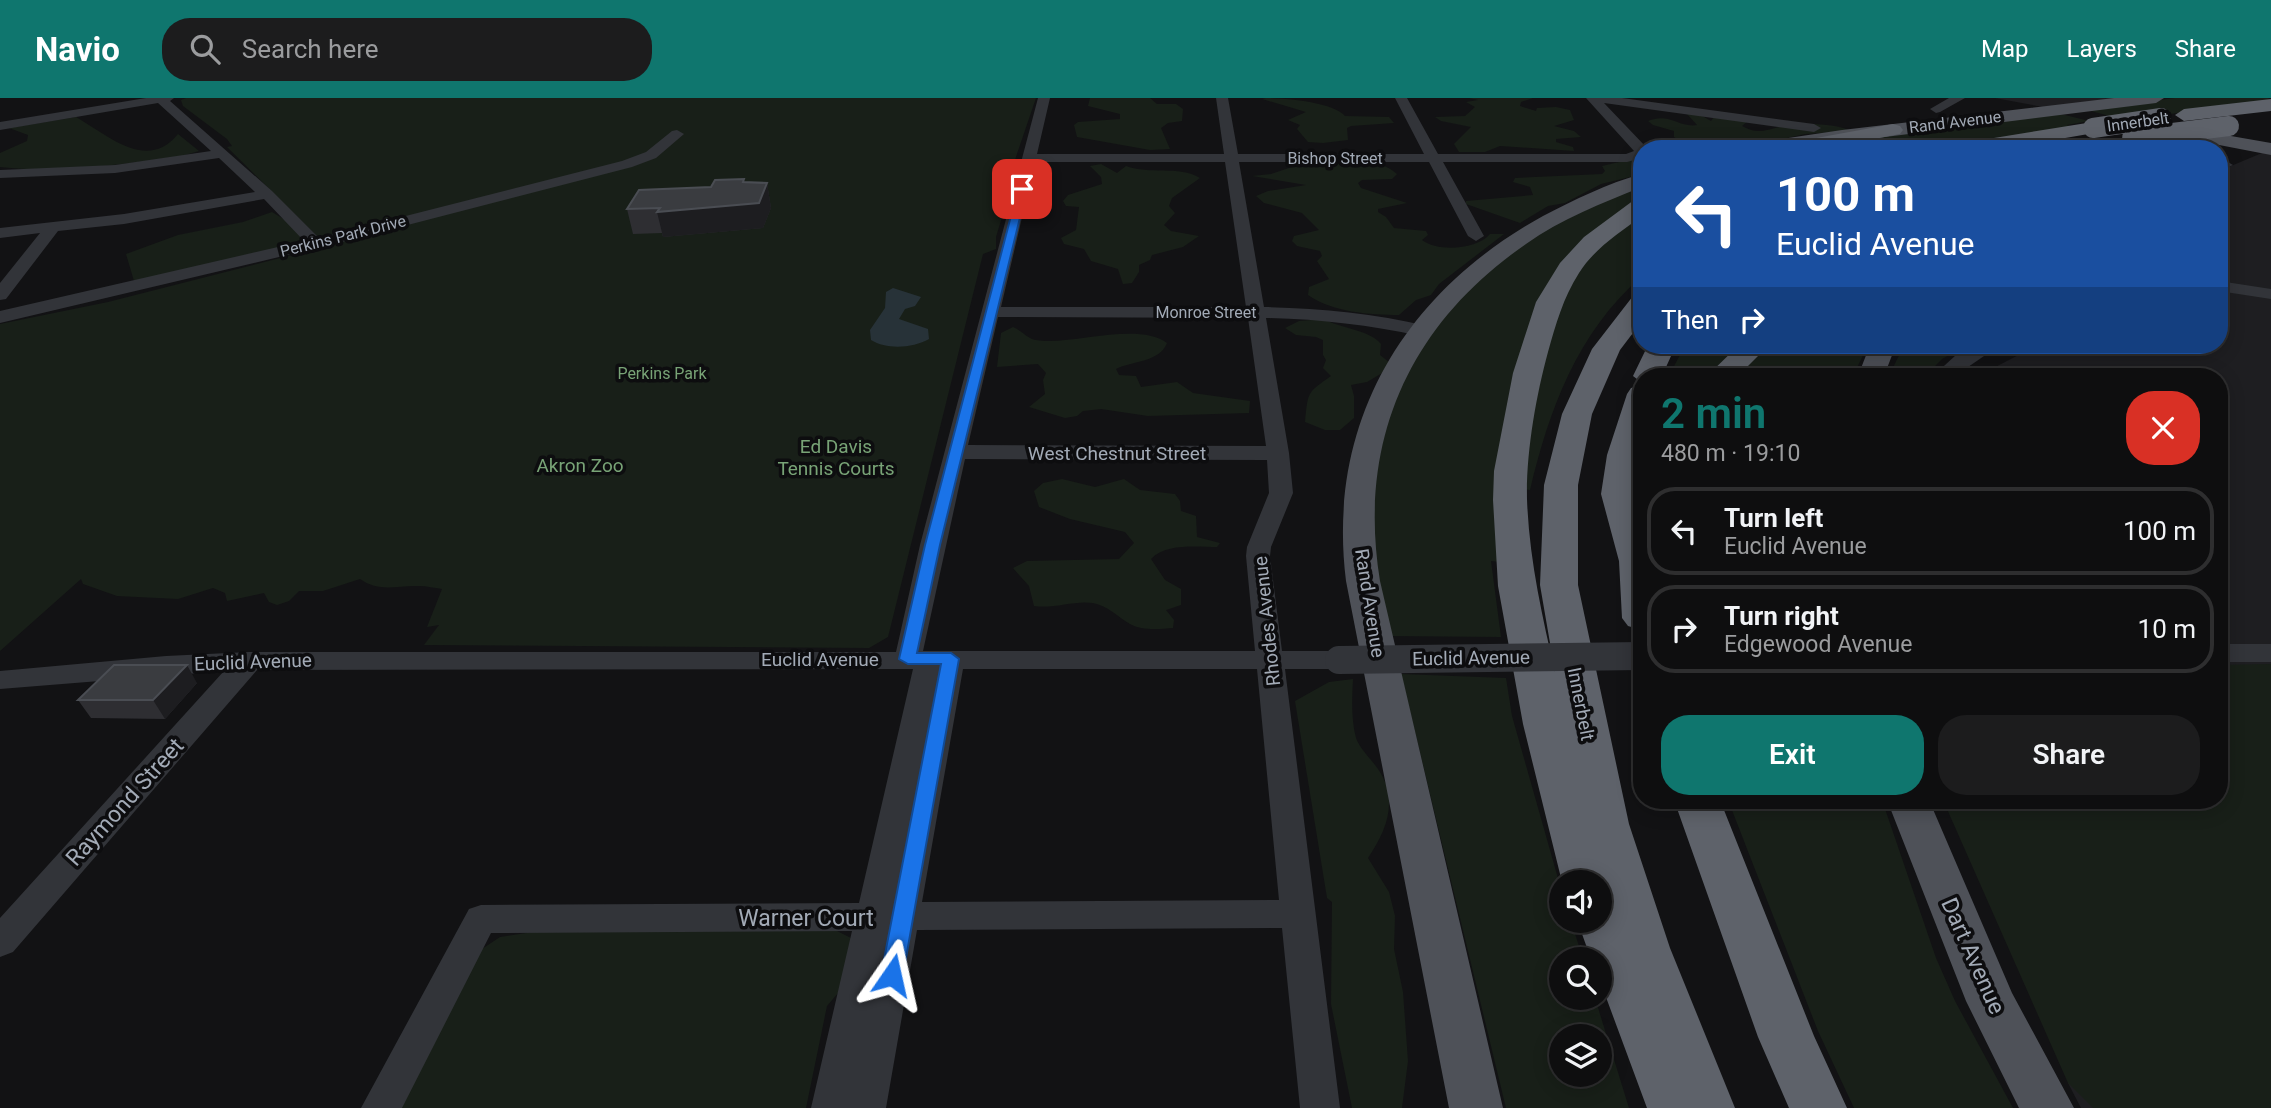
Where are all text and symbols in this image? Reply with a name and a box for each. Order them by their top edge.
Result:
search box [162,18,652,81]
text: Navio [35,30,120,69]
icon: search [186,30,224,68]
text: Search here [242,34,379,64]
text: Map [1981,35,2029,63]
text: Layers [2067,35,2137,63]
text: Share [2175,35,2236,63]
street label: Rand Avenue [1908,107,2002,137]
street label: Innerbelt [2106,108,2170,136]
street label: Bishop Street [1287,149,1383,168]
pin [992,159,1052,219]
text: 100 m [1776,166,1915,223]
icon: left [1661,168,1752,259]
icon: arrive [1003,170,1041,208]
street label: Perkins Park Drive [278,211,408,261]
text: Euclid Avenue [1776,225,1975,263]
icon: right [1733,301,1771,339]
street label: Monroe Street [1156,303,1256,322]
text: Then [1661,305,1719,335]
park label: Perkins Park [617,364,707,383]
text: 2 min [1661,389,1766,438]
button: close [2126,391,2200,465]
park label: Ed Davis Tennis Courts [777,435,895,480]
text: 480 m · 19:10 [1661,440,1800,467]
street label: West Chestnut Street [1028,442,1206,465]
park label: Akron Zoo [536,454,624,477]
text: Turn left [1724,503,1823,533]
icon: left [1665,512,1703,550]
text: 100 m [2123,516,2196,546]
text: Euclid Avenue [1724,533,1867,560]
street label: Rand Avenue [1350,547,1390,659]
street label: Rhodes Avenue [1249,555,1285,687]
text: Turn right [1724,601,1839,631]
icon: right [1665,610,1703,648]
text: 10 m [2138,614,2196,644]
text: Edgewood Avenue [1724,631,1912,658]
street label: Euclid Avenue [1412,645,1530,671]
street label: Euclid Avenue [194,648,312,676]
street label: Euclid Avenue [761,648,879,671]
street label: Innerbelt [1563,665,1599,743]
button: Exit [1661,715,1924,795]
button: Share [1938,715,2200,795]
street label: Raymond Street [61,732,189,872]
map controls [1549,870,1612,1087]
button: sound [1549,870,1612,933]
street label: Dart Avenue [1935,894,2011,1018]
street label: Warner Court [738,905,874,932]
position arrow [855,938,929,1012]
button: search [1549,947,1612,1010]
button: layers [1549,1024,1612,1087]

